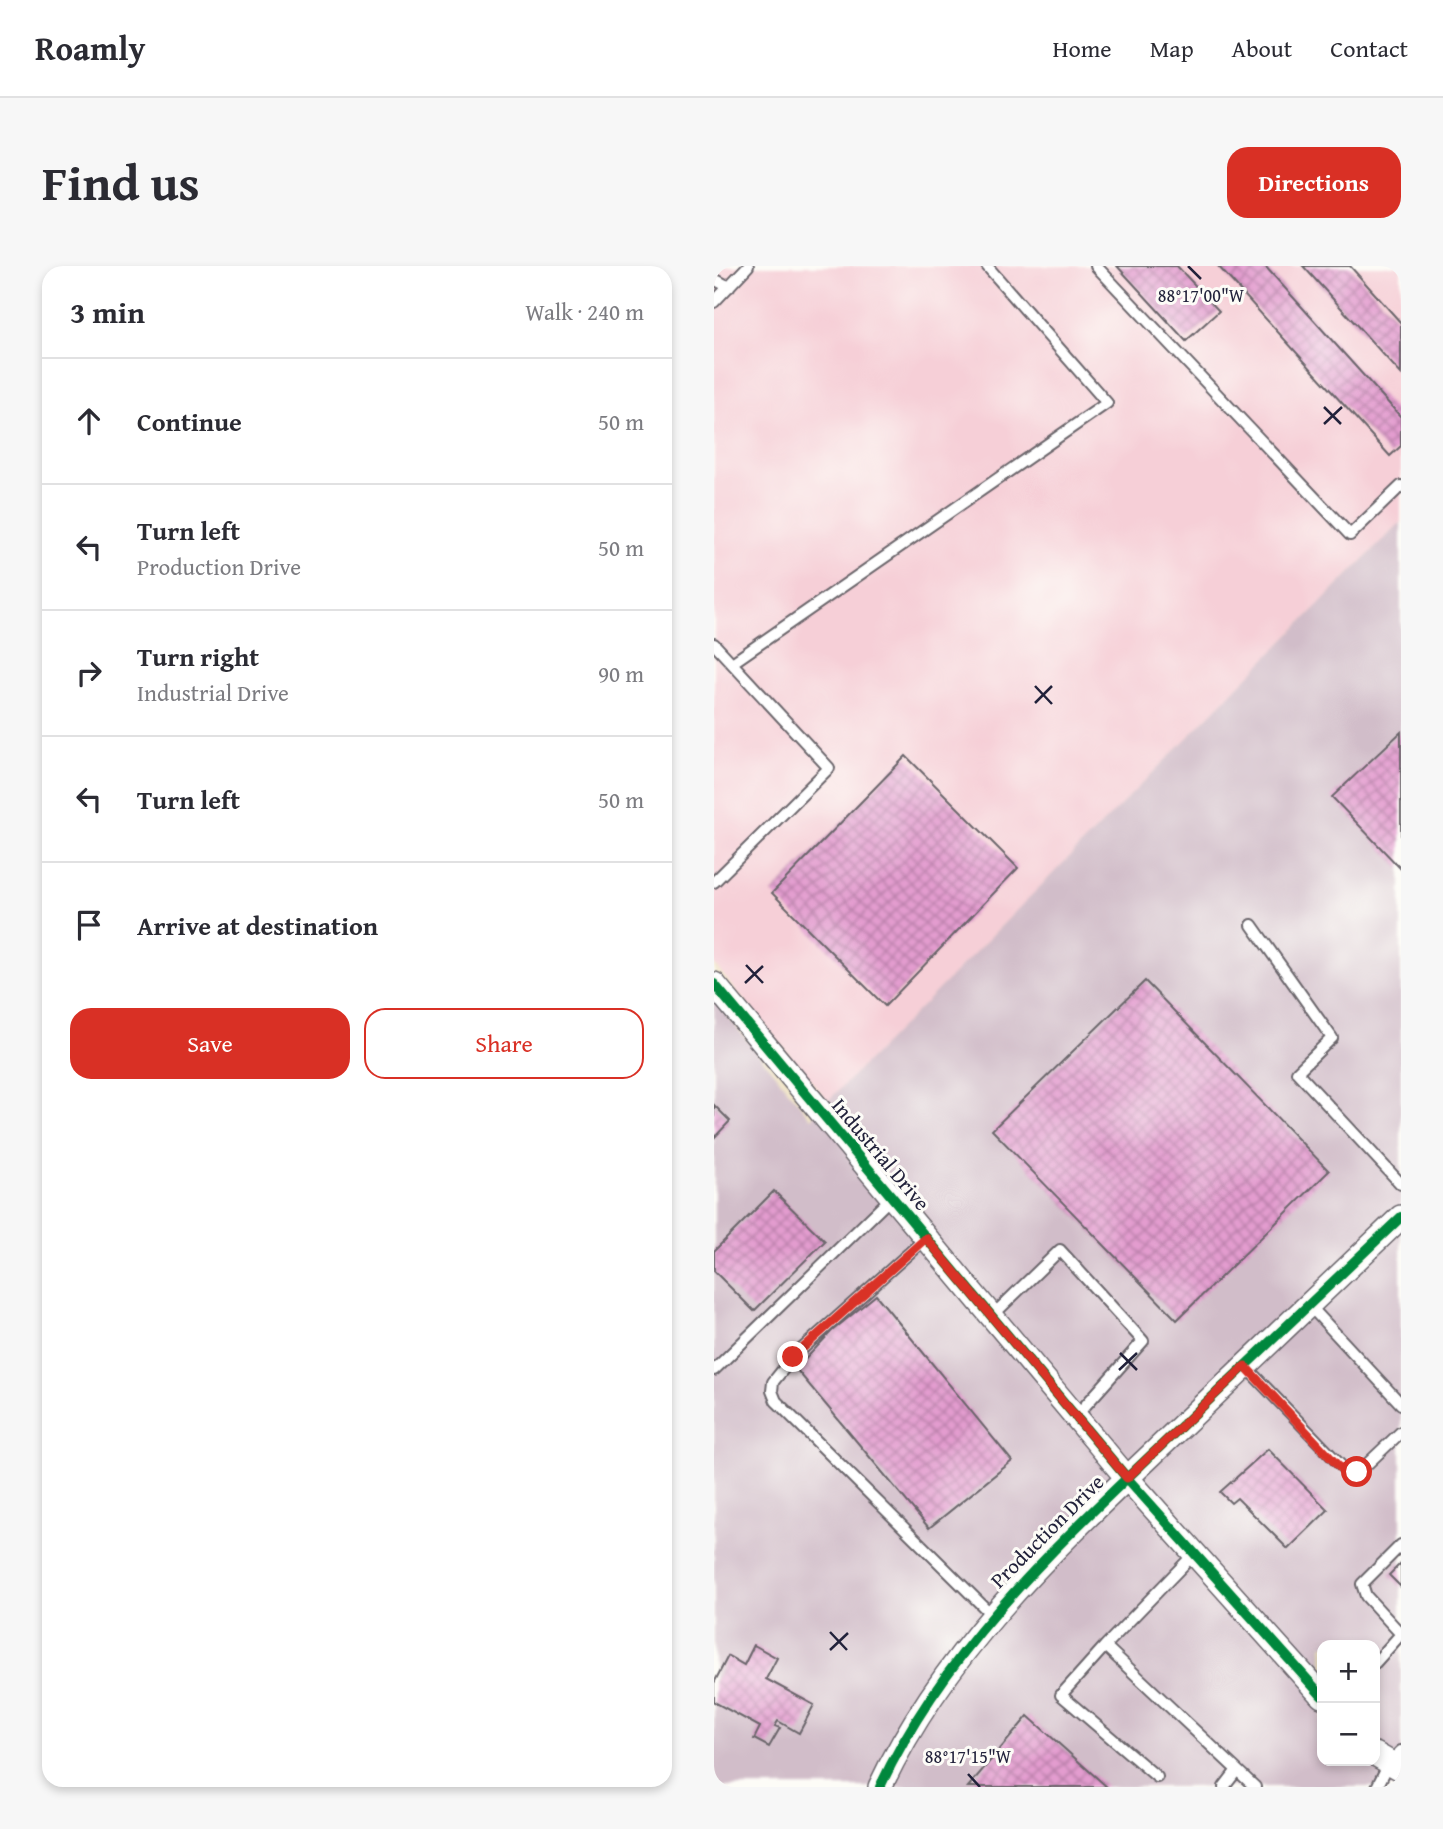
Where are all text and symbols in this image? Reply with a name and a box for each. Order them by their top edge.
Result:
text: Roamly [35,24,145,72]
text: Home [1053,31,1112,66]
text: Map [1150,31,1194,66]
text: About [1232,31,1292,66]
text: Contact [1330,31,1408,66]
text: Find us [42,146,200,218]
button: Directions [1227,147,1401,218]
text: 88°17'00"W [1158,282,1245,309]
text: 3 min [70,290,145,334]
text: Walk · 240 m [525,295,644,328]
icon: ahead [70,402,108,440]
text: Continue [137,402,242,441]
text: 50 m [598,405,644,438]
text: Turn left [137,511,240,550]
icon: left [70,528,108,566]
text: 50 m [598,531,644,564]
text: Production Drive [137,550,301,583]
text: Turn right [137,637,259,676]
icon: right [70,654,108,692]
text: 90 m [598,657,644,690]
text: Industrial Drive [137,676,289,709]
icon: left [70,780,108,818]
text: Turn left [137,780,240,819]
text: 50 m [598,783,644,816]
icon: arrive [70,906,108,944]
text: Arrive at destination [137,906,378,945]
button: Save [70,1008,350,1079]
button: Share [364,1008,644,1079]
street label: Industrial Drive [825,1091,938,1217]
route end [777,1341,808,1372]
route start [1341,1456,1372,1487]
street label: Production Drive [983,1467,1111,1595]
map controls [1317,1640,1380,1766]
button: + [1317,1640,1380,1703]
button: − [1317,1703,1380,1766]
text: 88°17'15"W [925,1743,1012,1770]

